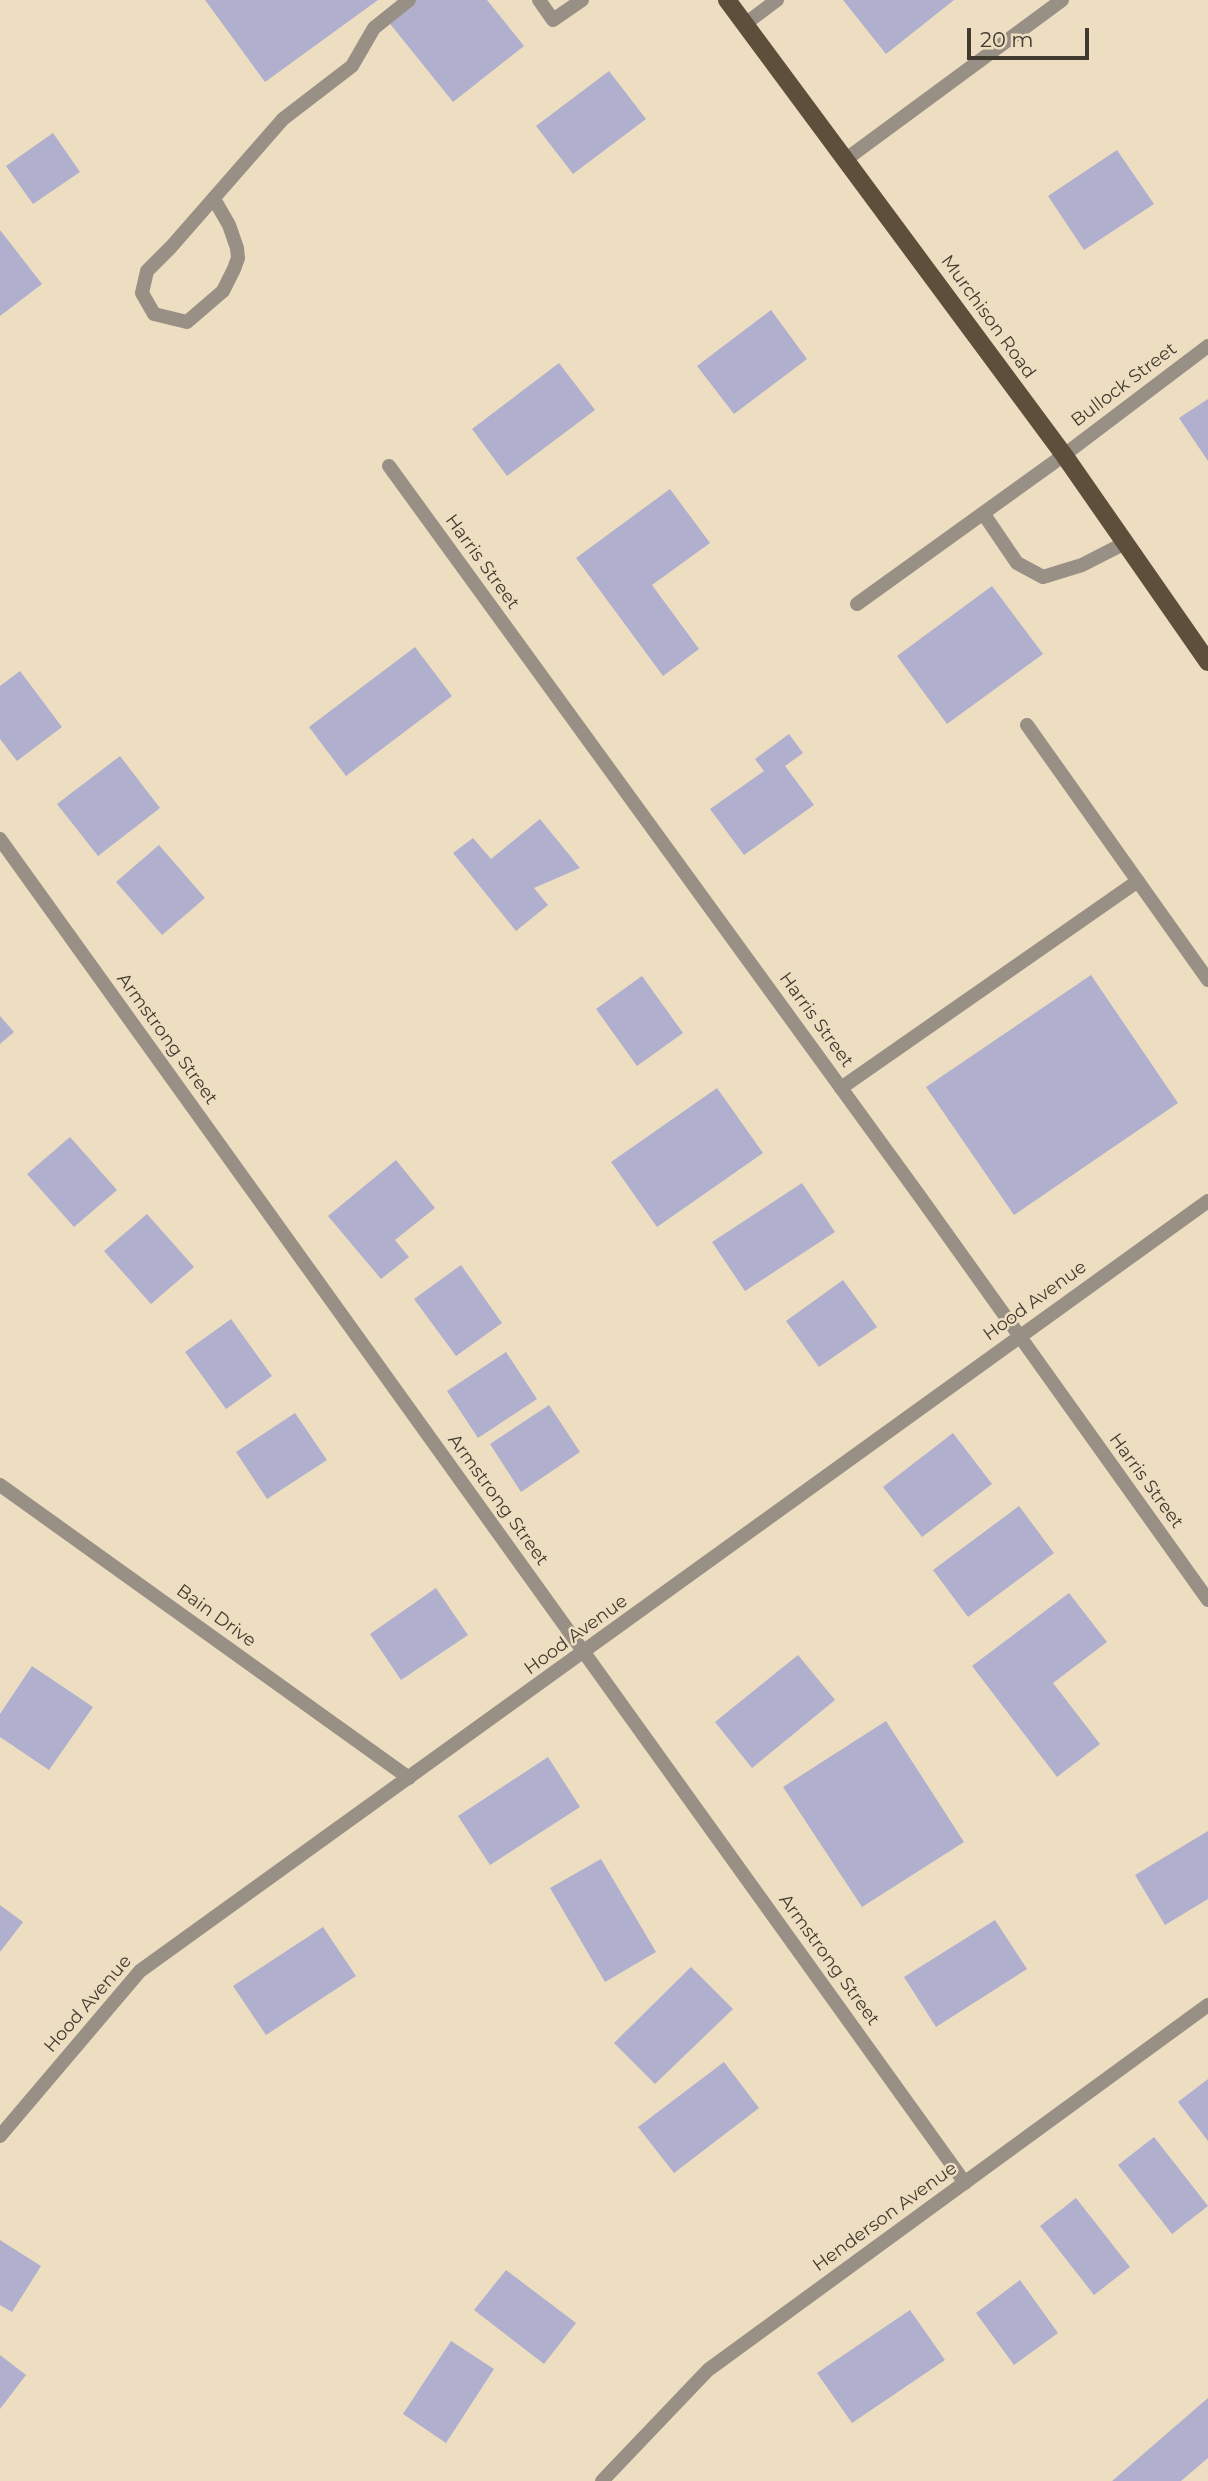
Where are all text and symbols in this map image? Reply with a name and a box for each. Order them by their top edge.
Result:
scale bar [970,14,1092,58]
text: 20 m [980,27,1034,52]
street label: Murchison Road [936,251,1040,383]
street label: Bullock Street [1067,338,1181,432]
street label: Harris Street [440,510,524,614]
street label: Harris Street [774,968,858,1072]
street label: Armstrong Street [112,969,222,1109]
street label: Hood Avenue [979,1256,1091,1346]
street label: Harris Street [1104,1429,1188,1533]
street label: Armstrong Street [443,1430,553,1570]
street label: Bain Drive [172,1580,260,1652]
street label: Hood Avenue [520,1590,632,1680]
street label: Armstrong Street [774,1890,884,2030]
street label: Hood Avenue [40,1951,136,2057]
street label: Henderson Avenue [809,2157,961,2277]

